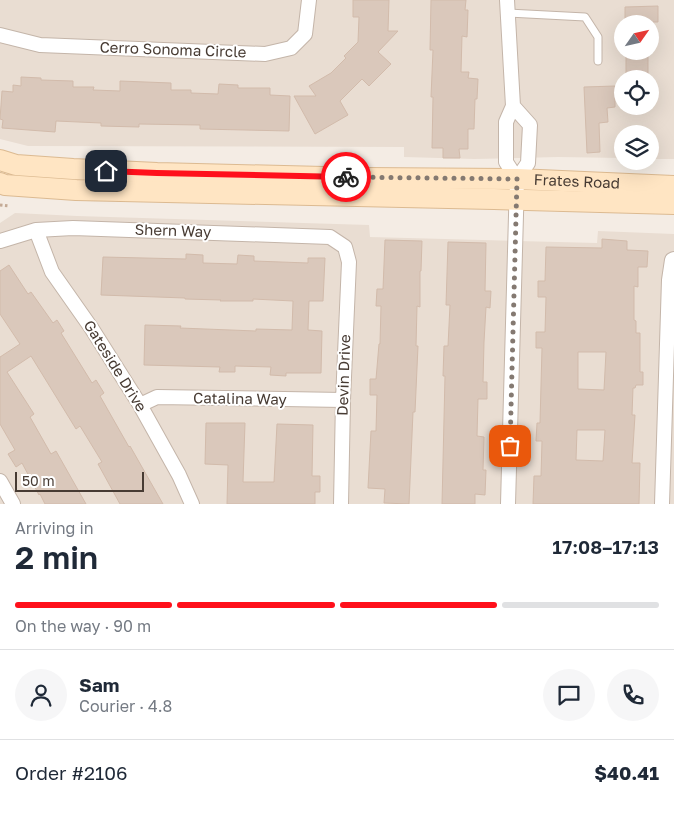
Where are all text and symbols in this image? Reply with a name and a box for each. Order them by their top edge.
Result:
north arrow [614,15,659,60]
map controls [614,15,659,170]
street label: Cerro Sonoma Circle [99,37,247,61]
button: locate [614,70,659,115]
button: layers [614,125,659,170]
pin [85,150,127,192]
courier [321,152,371,202]
icon: home [92,157,120,185]
icon: bike [332,163,360,191]
street label: Frates Road [533,170,620,192]
street label: Shern Way [134,220,212,240]
street label: Gateside Drive [81,316,151,415]
street label: Devin Drive [333,334,353,416]
street label: Catalina Way [193,388,288,408]
pin [489,425,531,467]
icon: bag [496,432,524,460]
scale bar [15,469,144,492]
text: 50 m [22,472,55,489]
text: Arriving in [15,518,94,538]
text: 17:08–17:13 [552,535,659,558]
text: 2 min [15,538,98,576]
text: On the way · 90 m [15,616,151,636]
button: person [15,669,67,721]
button: chat [543,669,595,721]
button: phone [607,669,659,721]
text: Sam [79,673,119,696]
text: Courier · 4.8 [79,696,172,716]
text: Order #2106 [15,761,128,784]
text: $40.41 [594,761,659,784]

